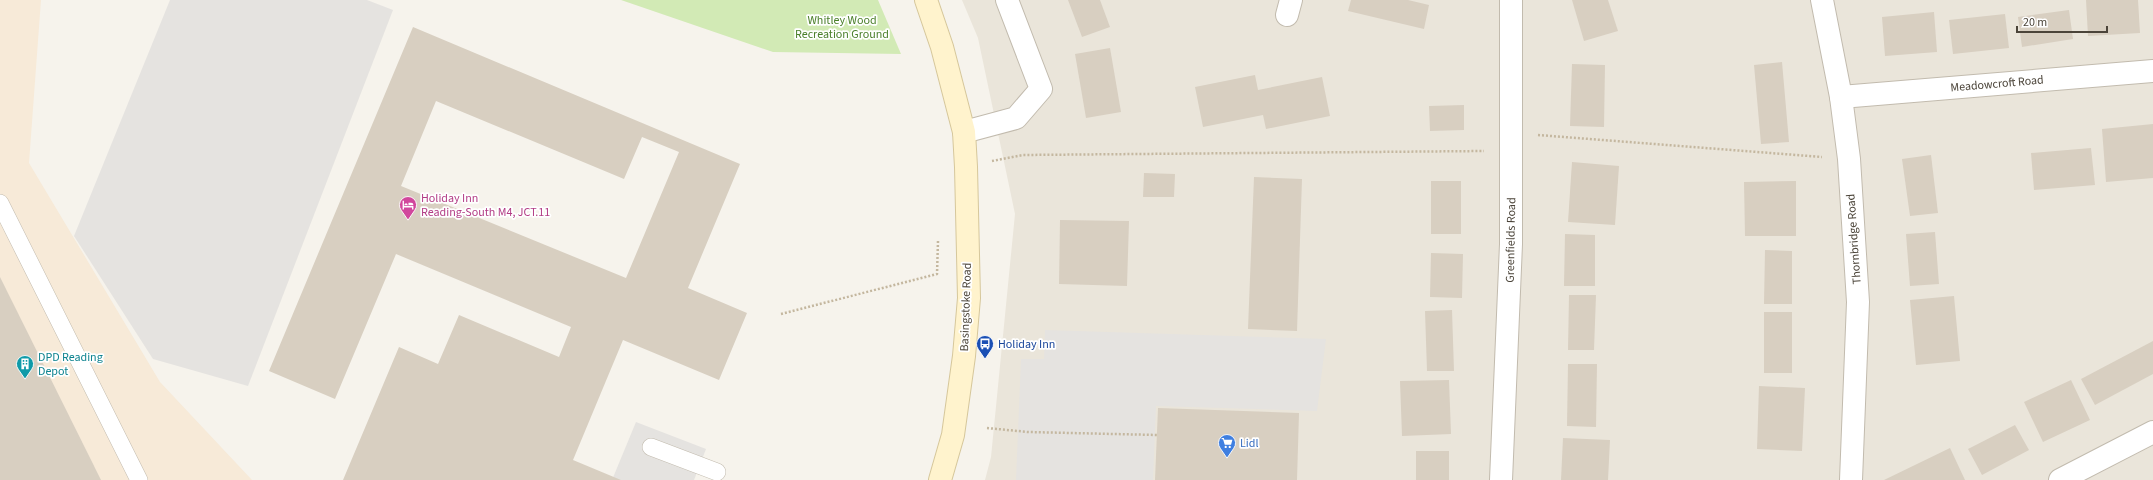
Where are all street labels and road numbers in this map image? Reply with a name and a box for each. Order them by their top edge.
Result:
street label: Meadowcroft Road [1950,71,2044,97]
street label: Thornbridge Road [1842,193,1866,285]
street label: Greenfields Road [1502,197,1520,283]
street label: Basingstoke Road [956,262,976,352]

